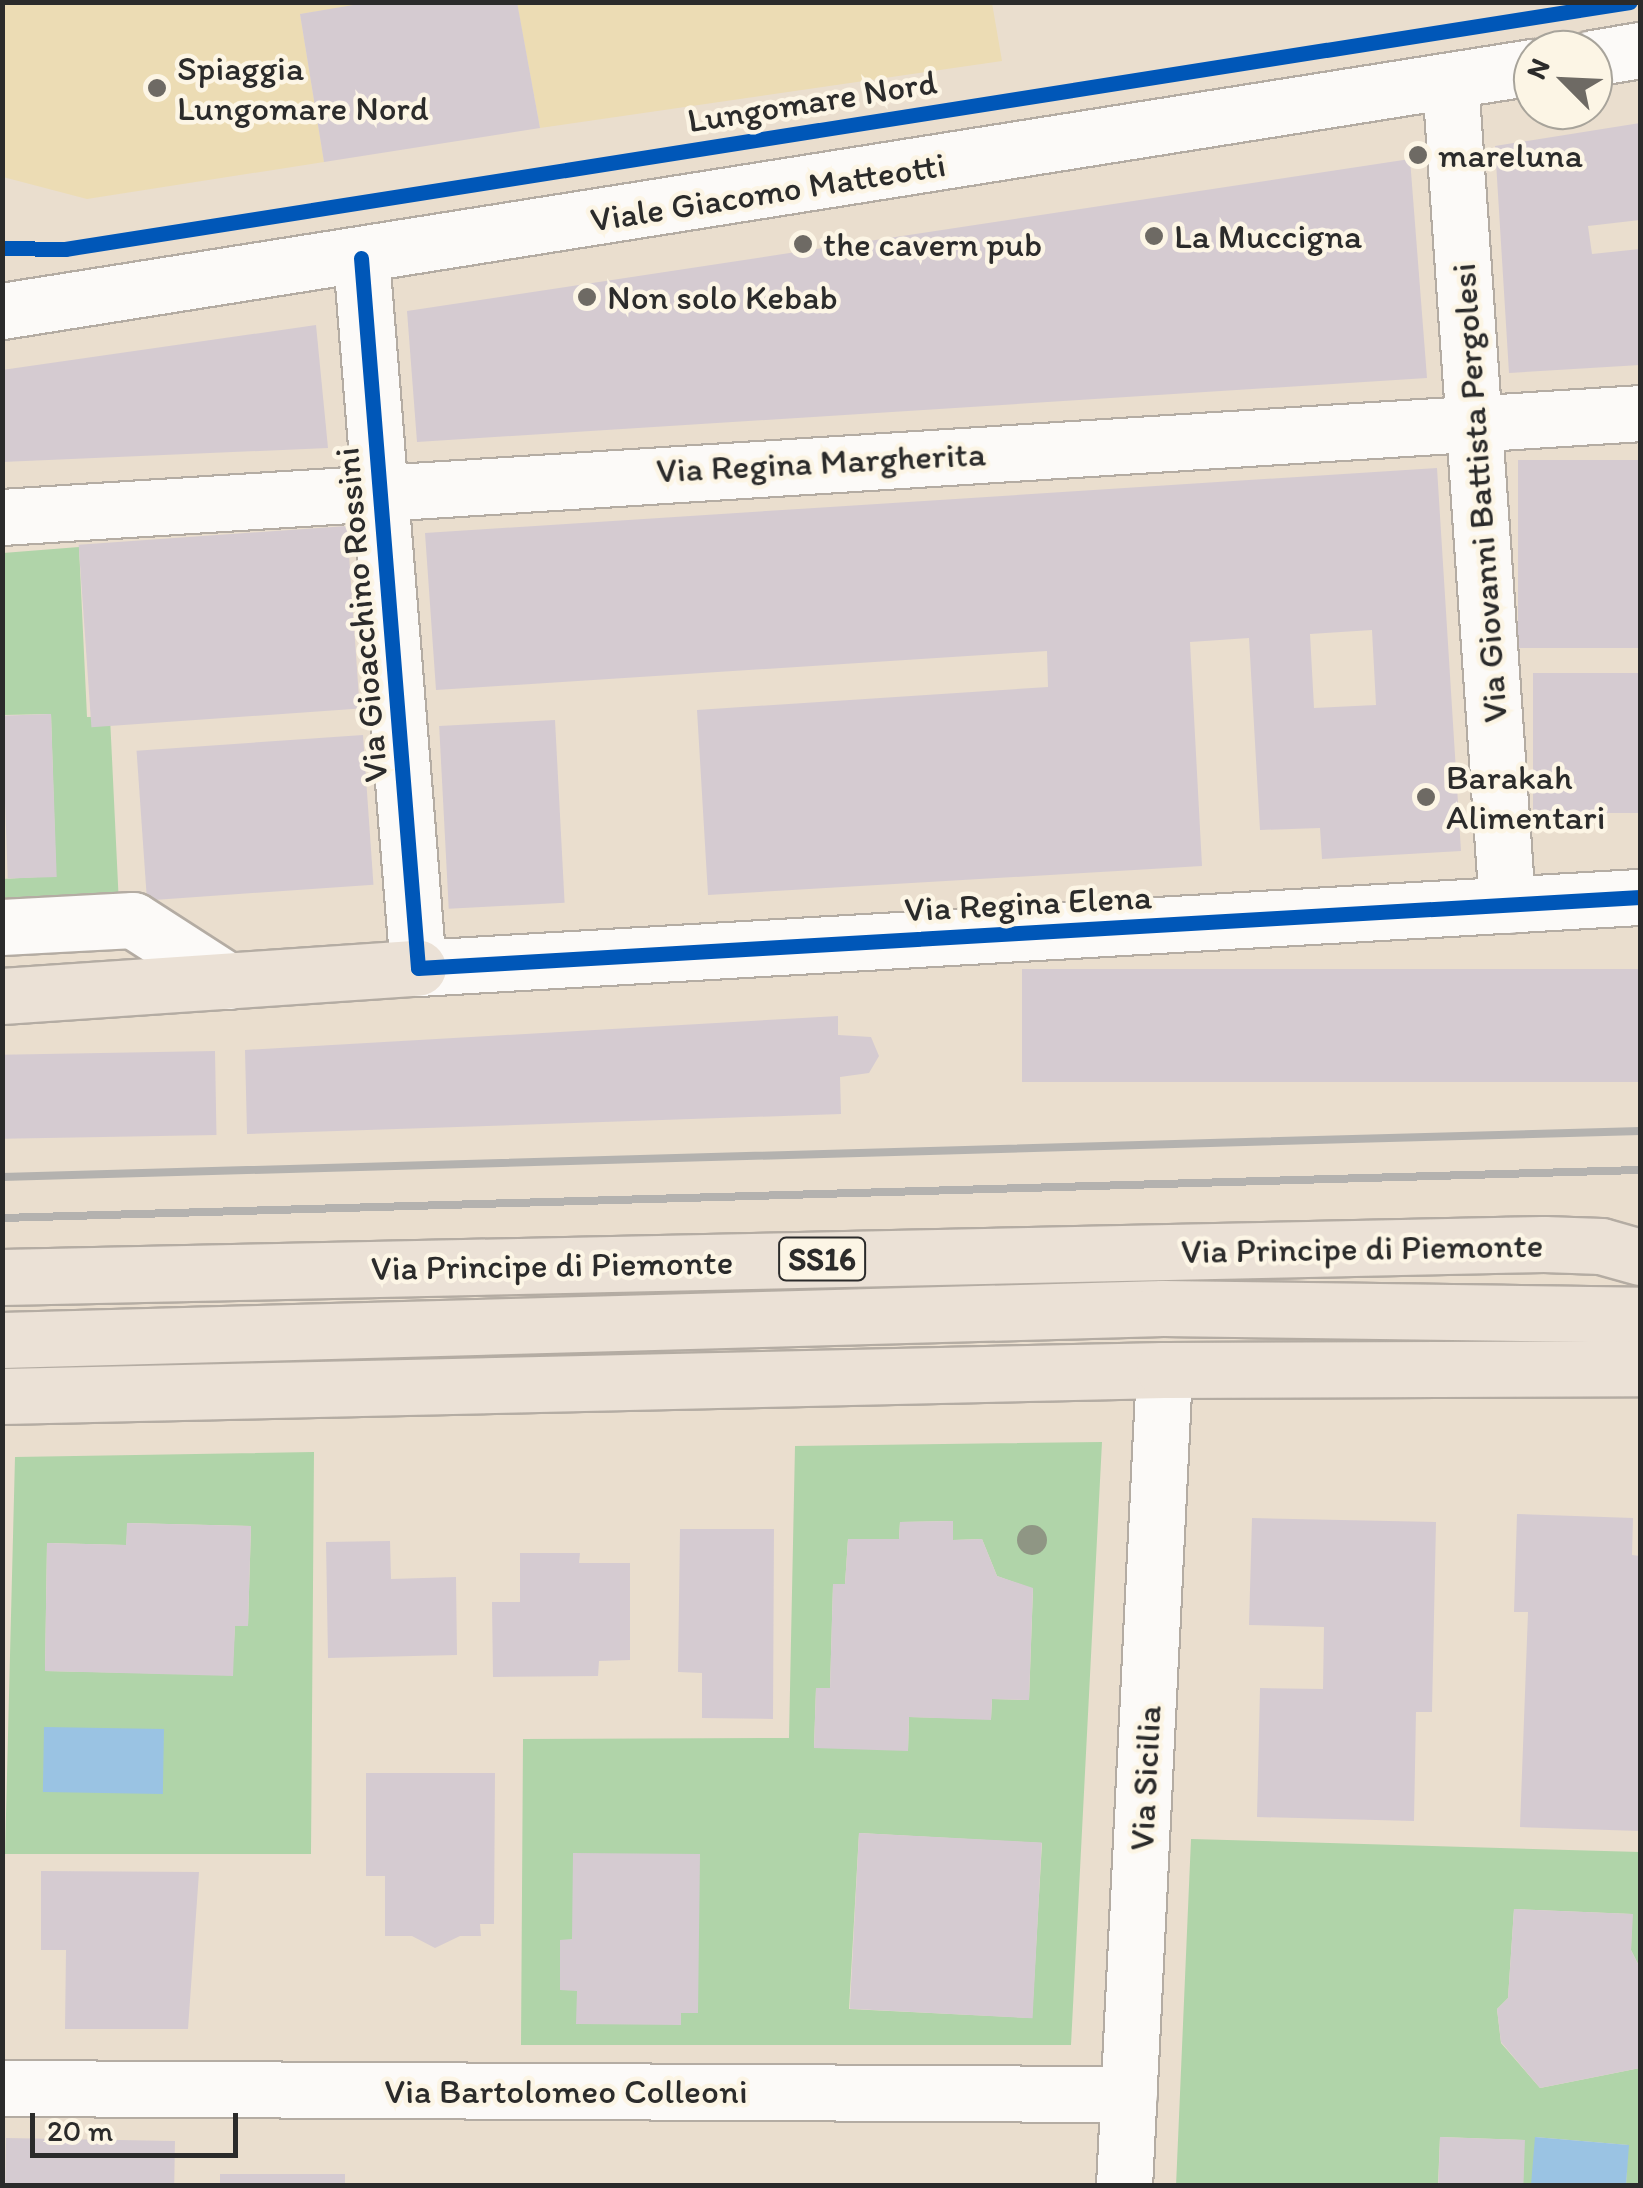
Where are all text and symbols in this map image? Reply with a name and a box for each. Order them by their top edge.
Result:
north arrow [1513,30,1613,130]
place label: Spiaggia Lungomare Nord [177,47,429,129]
text: N [1518,53,1557,84]
street label: Lungomare Nord [684,61,940,141]
marker: Spiaggia Lungomare Nord [146,77,168,99]
place label: mareluna [1438,134,1583,176]
street label: Viale Giacomo Matteotti [587,143,949,241]
marker: mareluna [1407,144,1429,166]
place label: La Muccigna [1174,215,1362,257]
place label: the cavern pub [823,223,1044,265]
marker: La Muccigna [1143,225,1165,247]
marker: the cavern pub [792,233,814,255]
street label: Via Giovanni Battista Pergolesi [1442,262,1516,724]
place label: Non solo Kebab [607,276,838,318]
marker: Non solo Kebab [576,286,598,308]
street label: Via Regina Margherita [655,432,987,492]
street label: Via Gioacchino Rossini [325,445,397,785]
place label: Barakah Alimentari [1446,756,1605,838]
marker: Barakah Alimentari [1415,786,1437,808]
street label: Via Regina Elena [904,876,1152,930]
street label: Via Principe di Piemonte [1181,1224,1543,1272]
road number: SS16 [777,1232,867,1286]
street label: Via Principe di Piemonte [371,1241,733,1289]
street label: Via Sicilia [1120,1704,1170,1852]
street label: Via Bartolomeo Colleoni [384,2070,748,2112]
scale bar [35,2093,242,2155]
text: 20 m [47,2112,113,2149]

